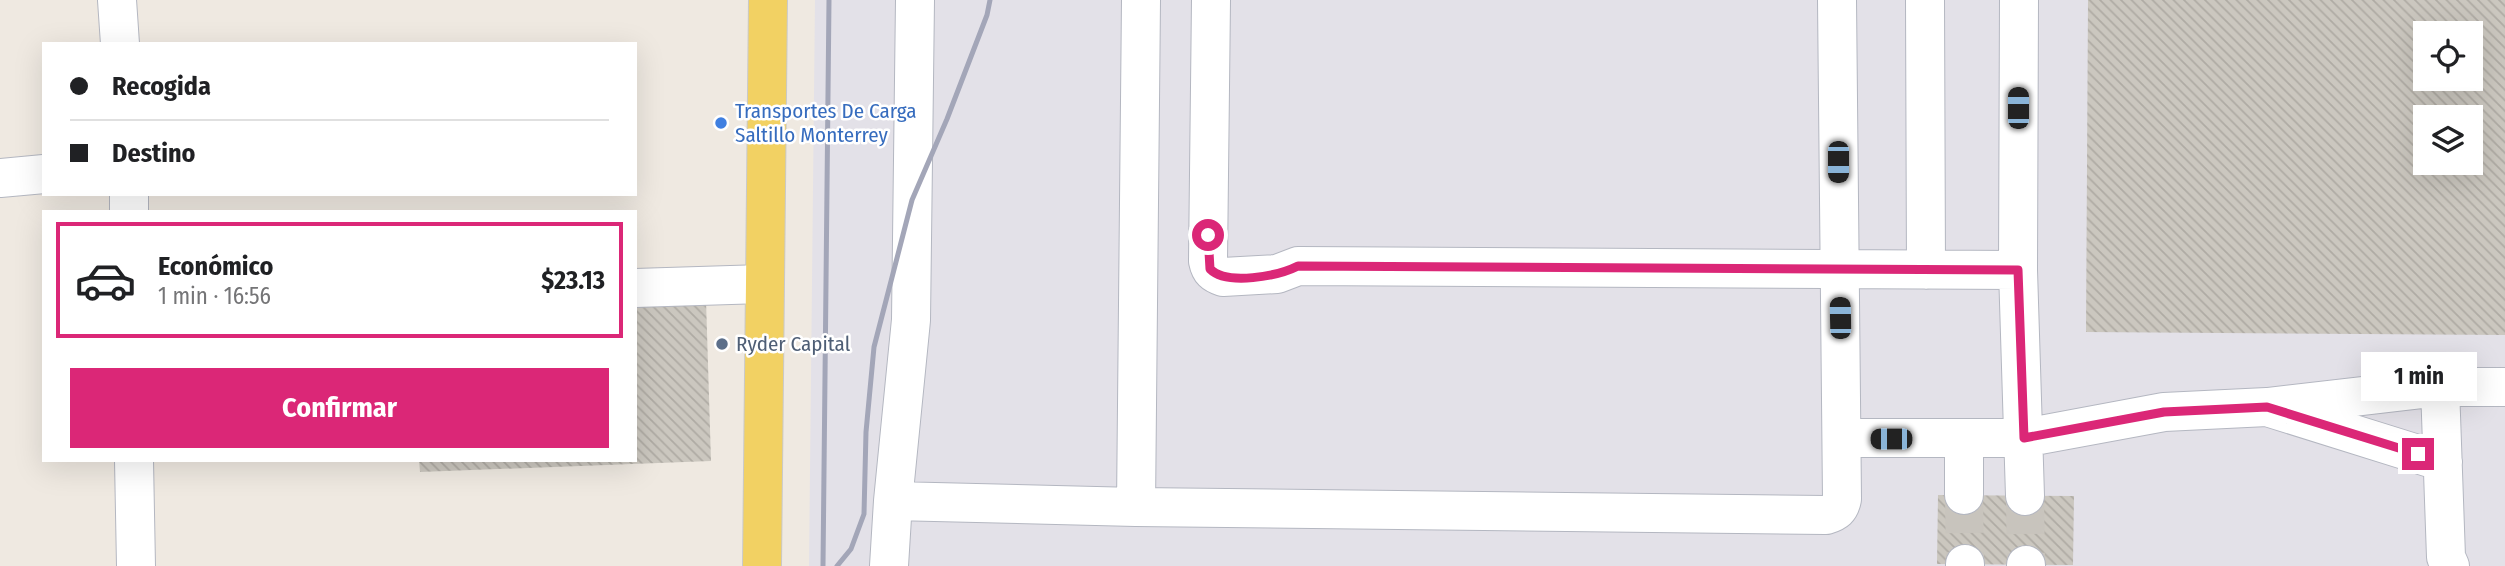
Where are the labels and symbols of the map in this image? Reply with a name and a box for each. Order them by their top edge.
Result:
car [2008,87,2029,129]
place label: Transportes De Carga Saltillo Monterrey [735,98,917,148]
marker: Transportes De Carga Saltillo Monterrey [713,115,729,131]
car [1828,141,1849,183]
route start [1192,219,1224,251]
car [1830,297,1851,339]
place label: Ryder Capital [736,331,851,357]
marker: Ryder Capital [714,336,730,352]
callout: 1 min [2360,352,2476,402]
car [1871,429,1913,450]
route end [2402,438,2434,470]

